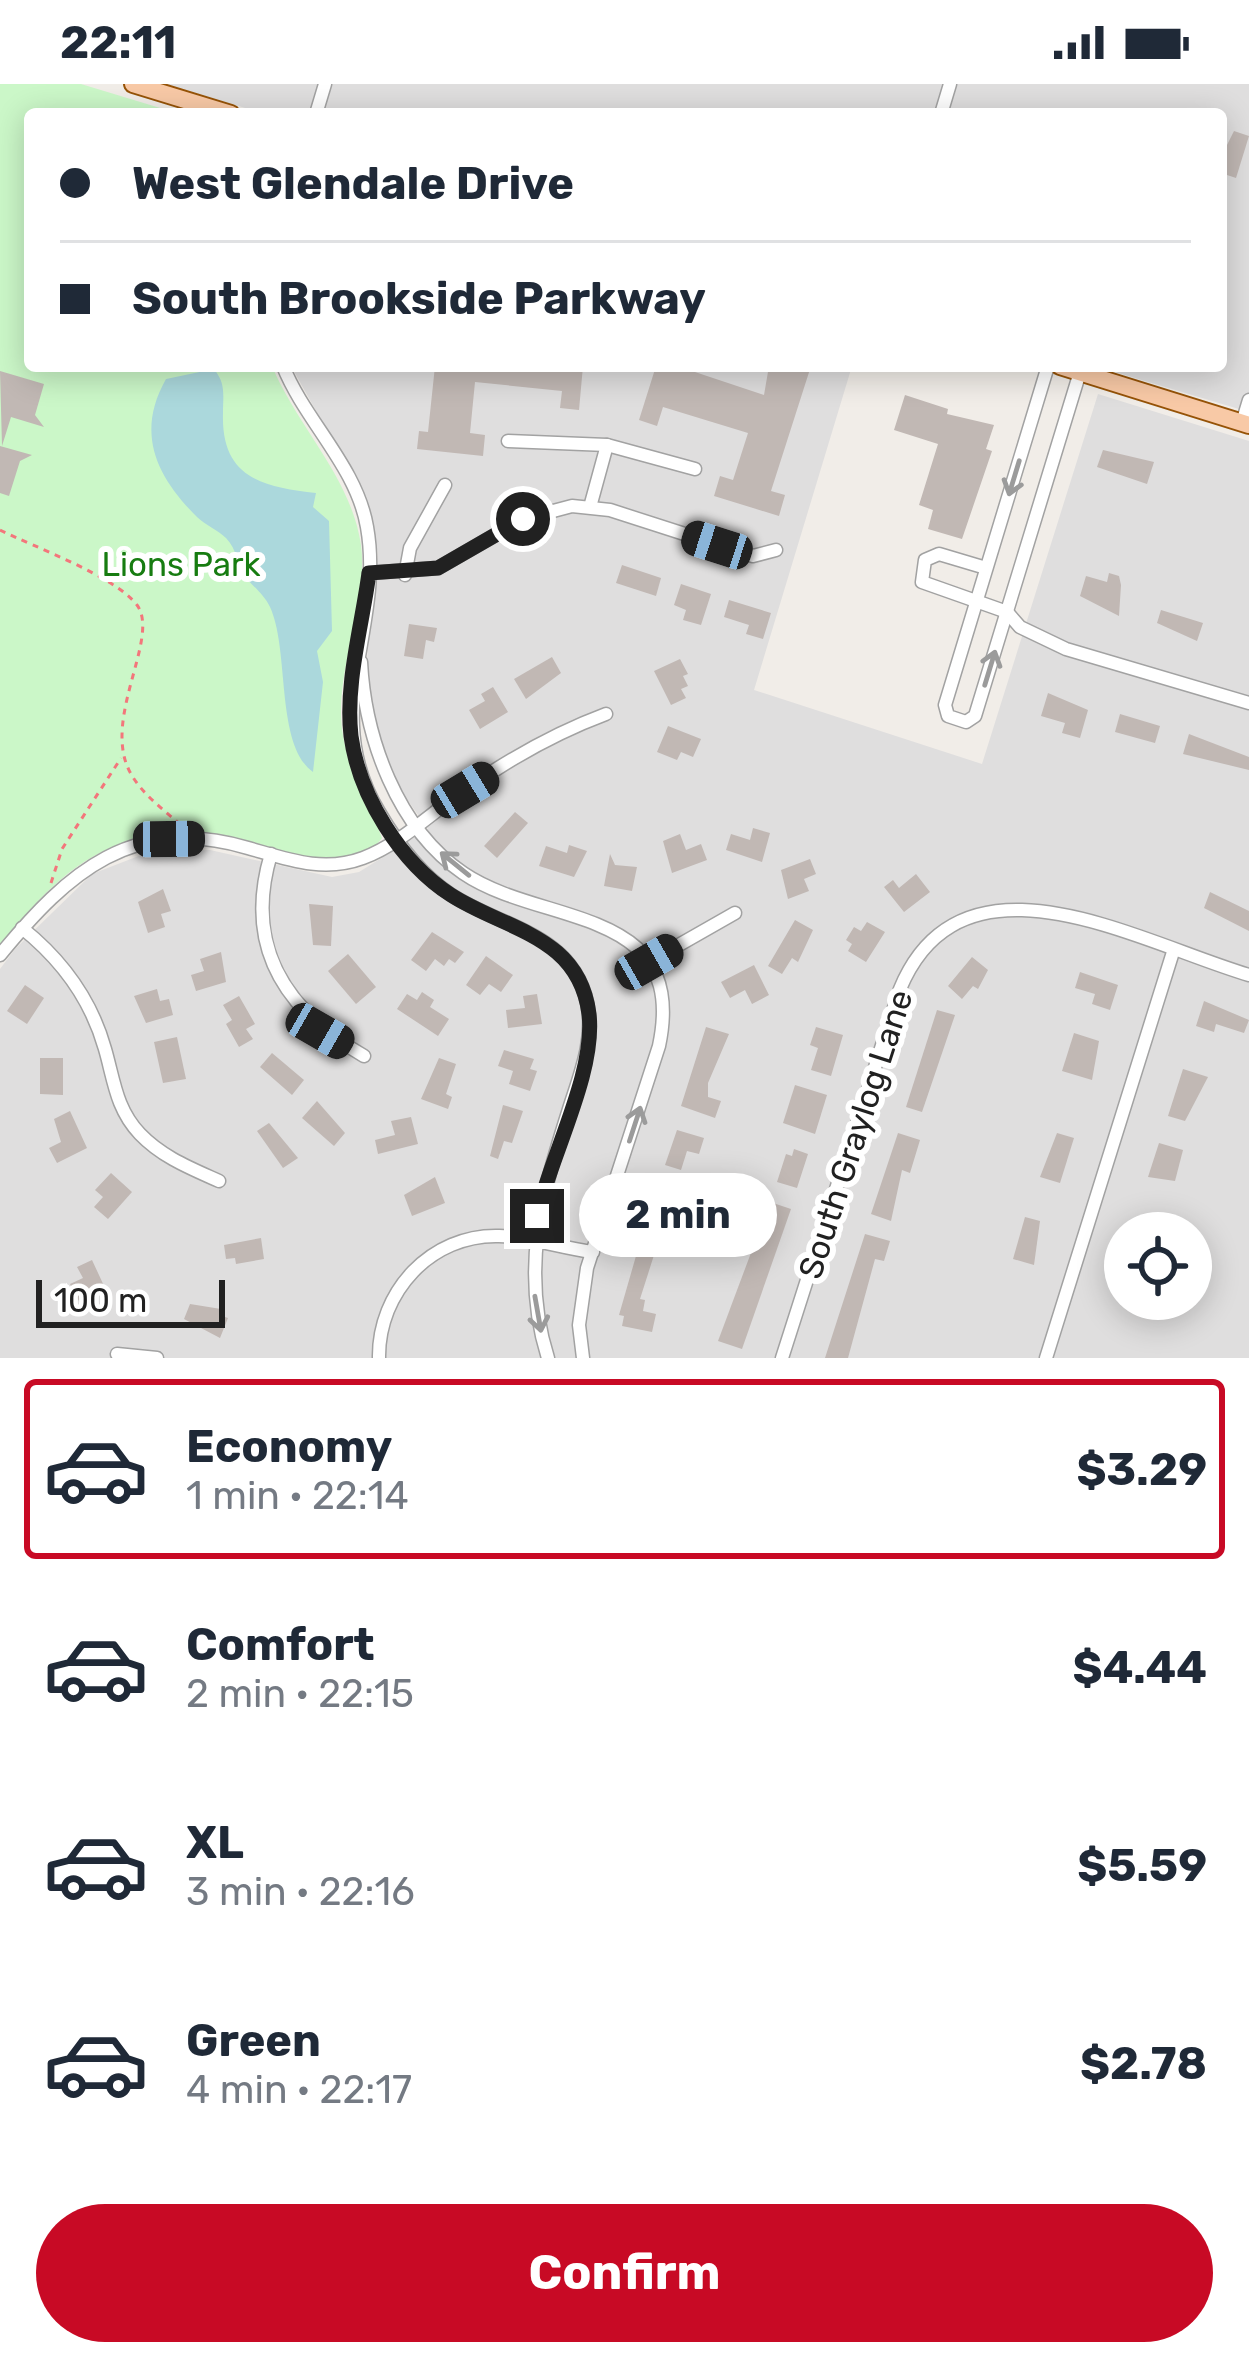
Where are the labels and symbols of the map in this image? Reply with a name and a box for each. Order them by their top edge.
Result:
one-way arrow [1002,458,1024,496]
route start [496,492,550,546]
car [677,517,757,573]
park label: Lions Park [101,545,261,584]
one-way arrow [980,650,1002,688]
car [425,756,505,824]
car [133,820,205,858]
one-way arrow [440,851,471,878]
car [609,928,689,996]
street label: South Graylog Lane [790,985,921,1283]
car [280,997,360,1065]
one-way arrow [625,1106,647,1144]
callout: 2 min [579,1174,777,1258]
route end [510,1189,564,1243]
scale bar [36,1274,225,1327]
one-way arrow [528,1294,551,1333]

